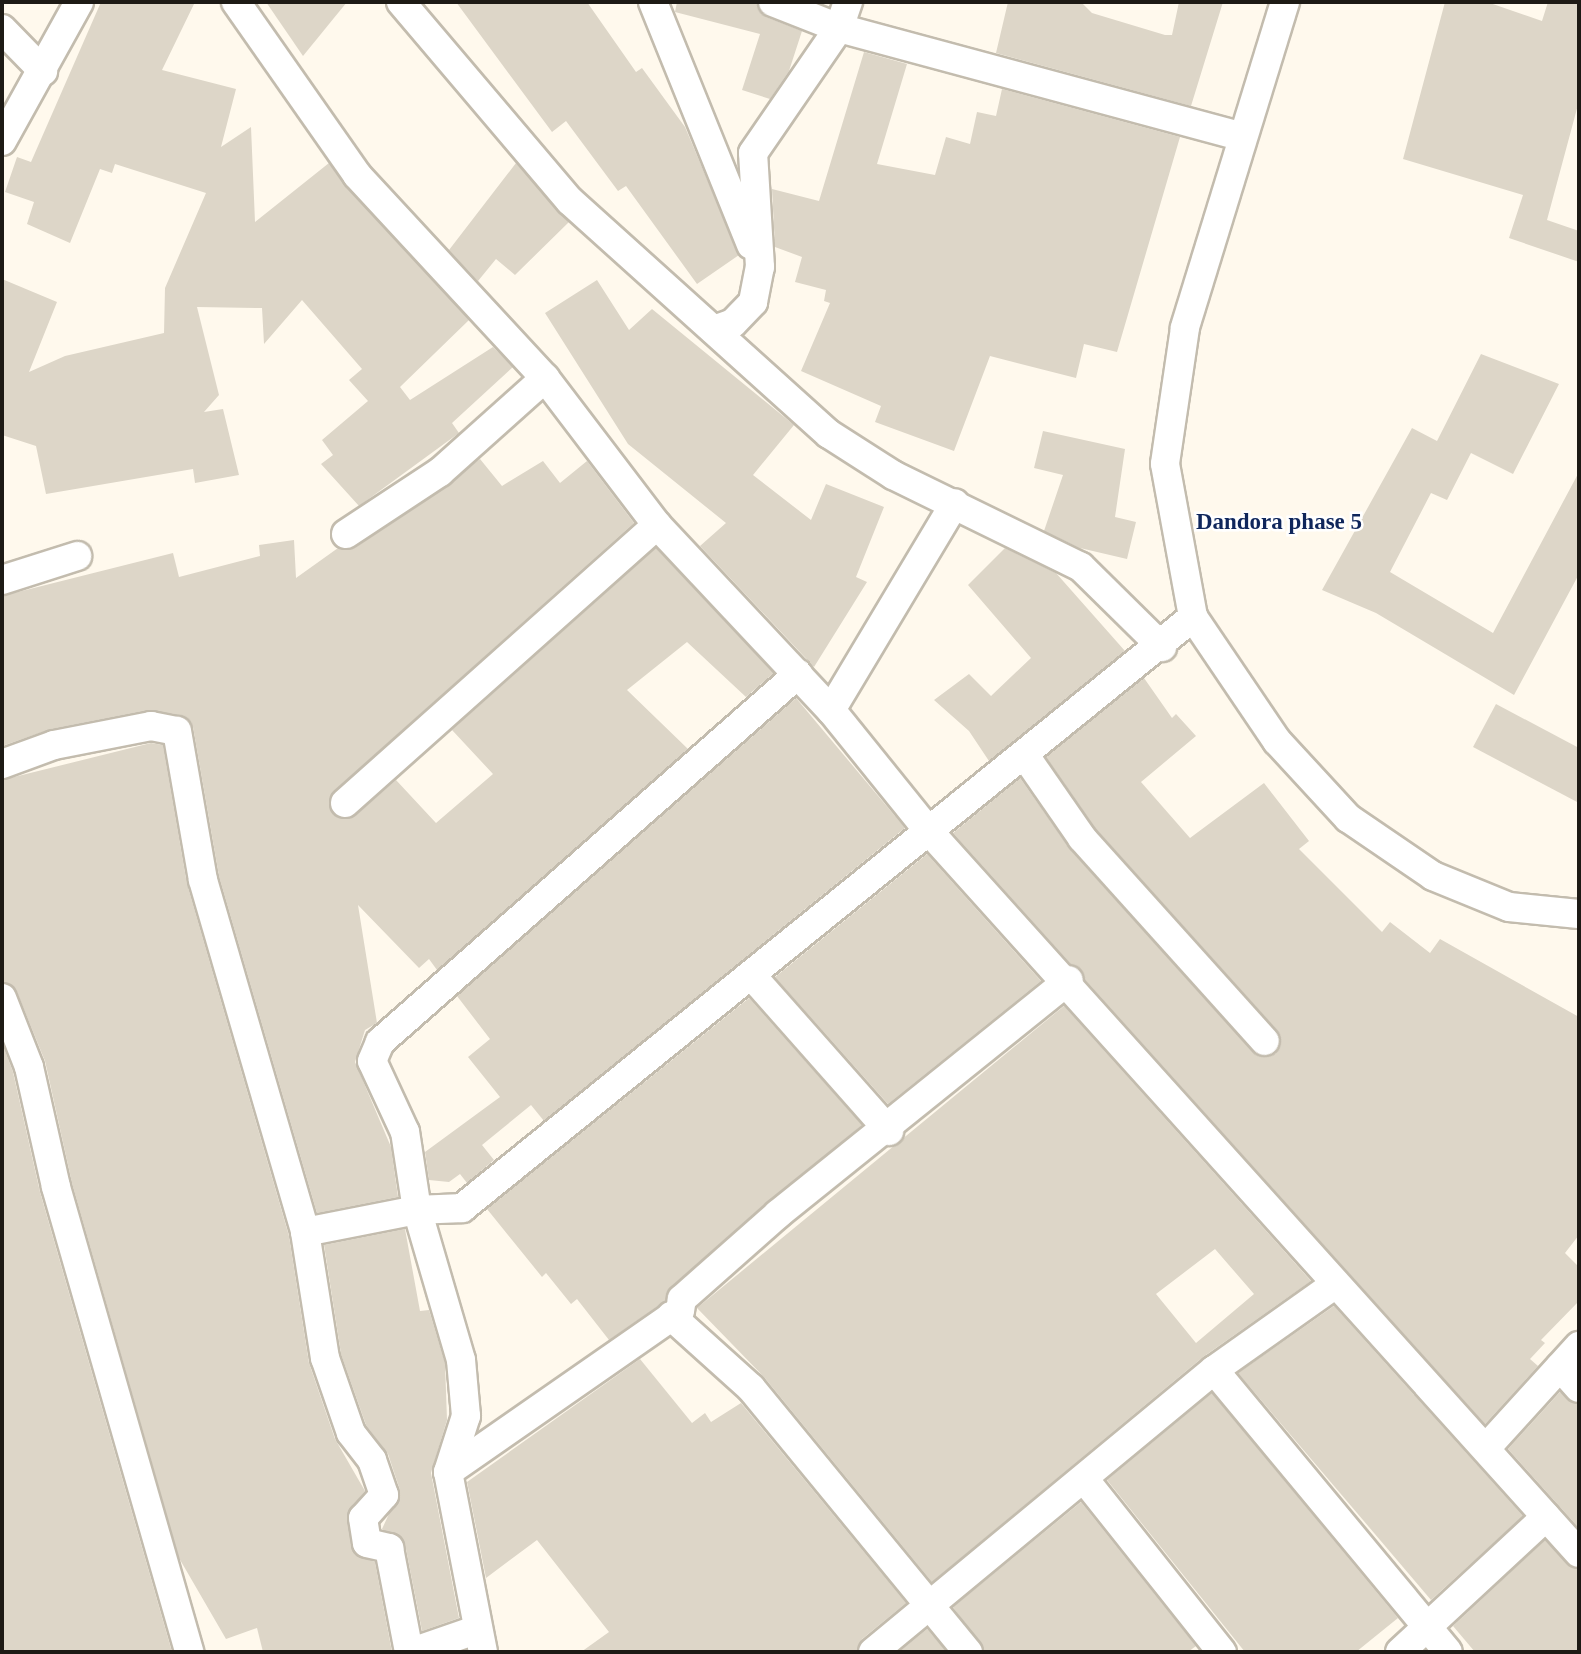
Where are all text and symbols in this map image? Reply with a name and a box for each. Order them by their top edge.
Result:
district label: Dandora phase 5 [1196,508,1362,536]

